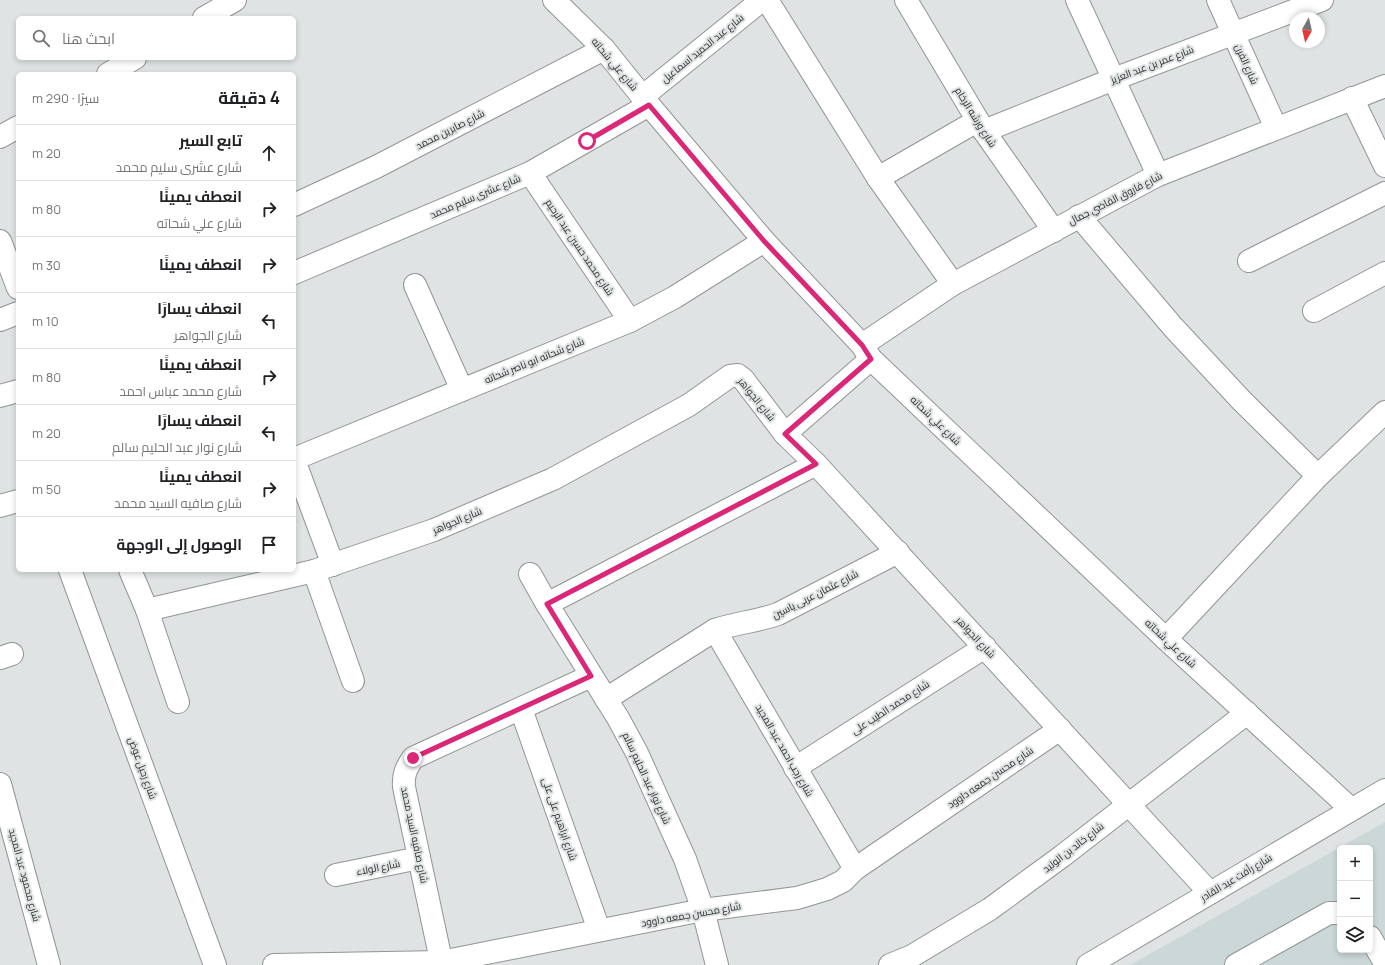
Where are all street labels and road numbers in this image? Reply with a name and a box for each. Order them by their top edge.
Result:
street label: شارع عبد الحميد اسماعيل [658,10,746,86]
street label: شارع علي شحاته [588,34,641,94]
street label: شارع عمر بن عبد العزيز [1107,42,1196,87]
street label: شارع الفرن [1232,42,1262,86]
street label: شارع ورشه الرخام [951,84,1000,150]
street label: شارع صابرين محمد [413,106,487,152]
street label: شارع فاروق القاضي جمال [1066,168,1165,229]
street label: شارع عشرى سليم محمد [428,171,523,222]
street label: شارع محمد حسين عبد الرحيم [542,196,618,299]
street label: شارع شحاته ابو ناصر شحاته [482,334,586,386]
street label: شارع الجواهر [734,374,779,424]
street label: شارع علي شحاته [907,392,964,449]
street label: شارع الجواهر [429,503,484,537]
street label: شارع عثمان عربى ياسين [770,566,860,622]
street label: شارع الجواهر [952,612,999,661]
street label: شارع علي شحاته [1142,616,1200,671]
street label: شارع محمد الطيب على [848,677,932,737]
street label: شارع رجب احمد عبد المجيد [753,701,817,799]
street label: شارع نوار عبد الحليم سالم [619,730,674,827]
street label: شارع رحيل عوض [125,735,161,801]
street label: شارع محسن جمعه داوود [944,743,1036,811]
street label: شارع ابراهيم على على [538,776,581,863]
street label: شارع صافيه السيد محمد [398,786,432,884]
street label: شارع خالد بن الوليد [1040,819,1106,875]
street label: شارع محمود عبد المجيد [6,827,44,923]
street label: شارع رأفت عبد القادر [1197,850,1274,904]
street label: شارع الولاء [355,856,401,878]
street label: شارع محسن جمعه داوود [640,898,742,930]

